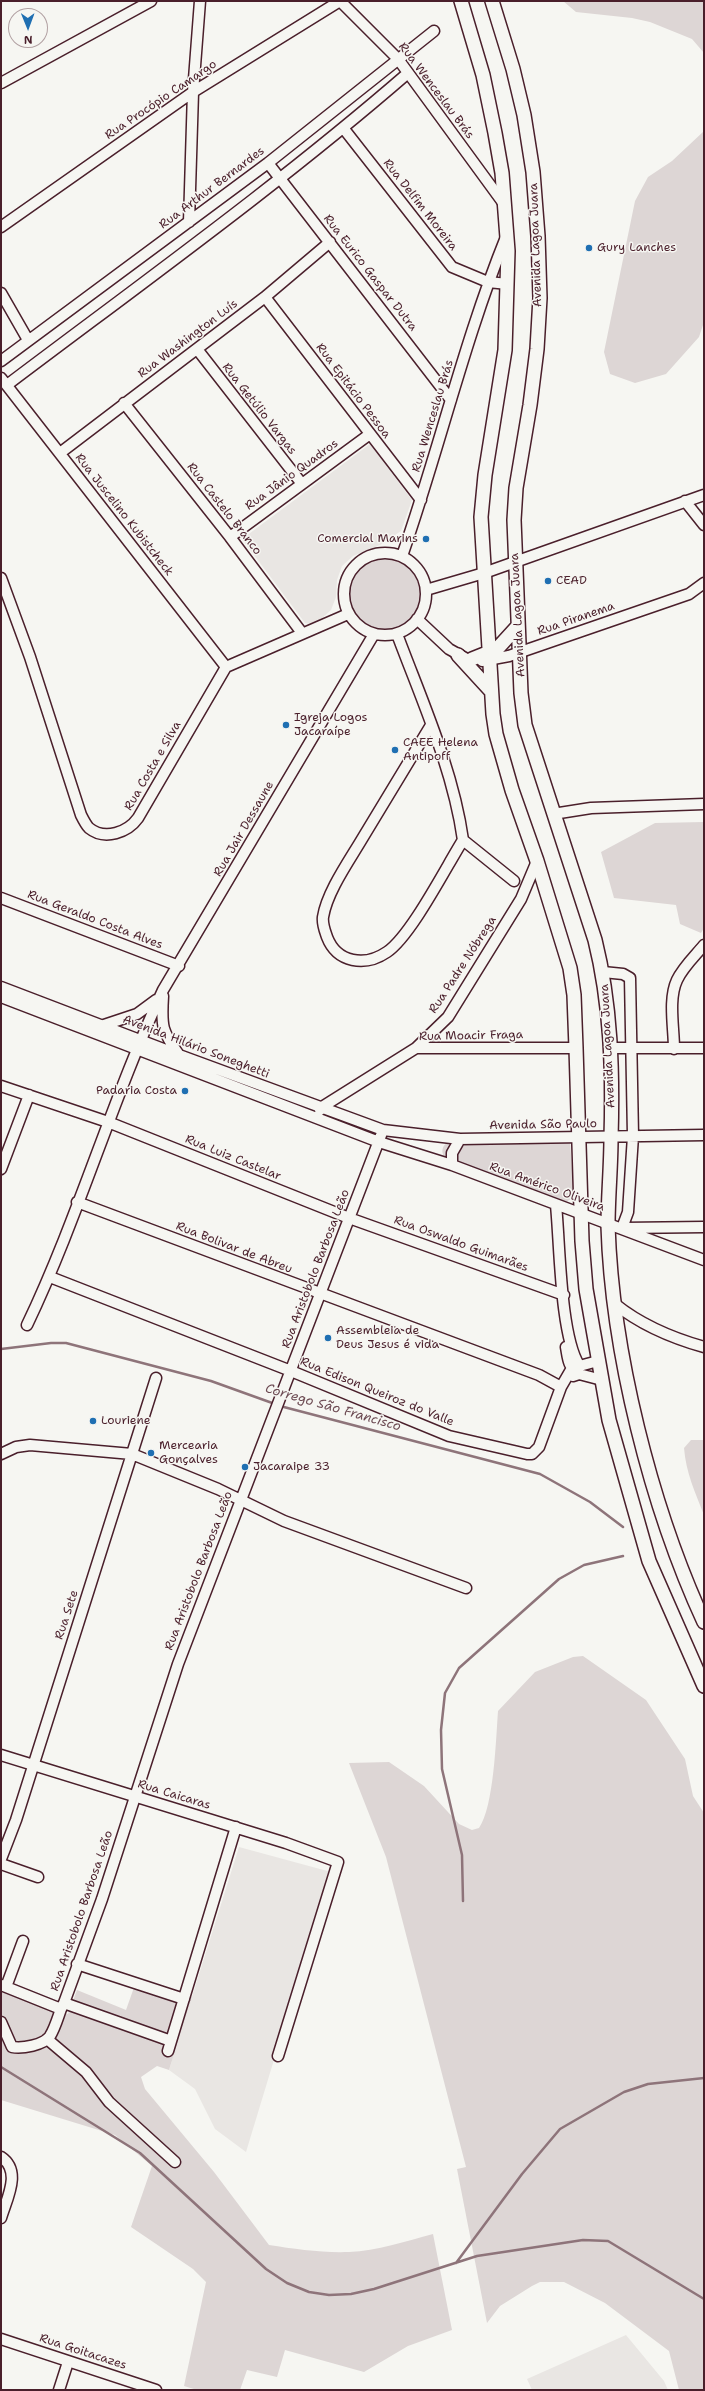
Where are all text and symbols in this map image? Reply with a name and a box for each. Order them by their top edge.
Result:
north arrow [8,8,48,48]
text: N [24,32,33,47]
street label: Rua Wenceslau Brás [395,40,477,142]
street label: Rua Procópio Camargo [102,57,220,143]
street label: Rua Arthur Bernardes [157,144,267,232]
street label: Rua Delfim Moreira [380,156,460,254]
street label: Avenida Lagoa Juara [527,183,545,307]
street label: Rua Eurico Gaspar Dutra [320,212,420,334]
place label: Gury Lanches [597,241,676,255]
marker: Gury Lanches [584,243,594,253]
street label: Rua Washington Luís [135,297,241,381]
street label: Rua Epitácio Pessoa [313,341,393,441]
street label: Rua Wenceslau Brás [409,358,457,474]
street label: Rua Getúlio Vargas [219,360,299,458]
street label: Rua Jânio Quadros [243,436,341,514]
street label: Rua Juscelino Kubistcheck [72,451,176,579]
street label: Rua Castelo Branco [184,460,264,558]
place label: Comercial Marins [317,532,418,546]
marker: Comercial Marins [421,534,431,544]
street label: Avenida Lagoa Juara [508,553,528,677]
place label: CEAD [556,574,587,588]
marker: CEAD [543,576,553,586]
street label: Rua Piranema [536,599,616,639]
place label: Igreja Logos Jacaraípe [294,711,367,739]
street label: Rua Costa e Silva [122,719,184,813]
marker: Igreja Logos Jacaraípe [281,720,291,730]
place label: CAEE Helena Antipoff [403,736,478,764]
marker: CAEE Helena Antipoff [390,745,400,755]
street label: Rua Jair Dessaune [211,779,277,879]
street label: Rua Geraldo Costa Alves [25,888,165,952]
street label: Rua Padre Nóbrega [426,914,500,1016]
street label: Avenida Lagoa Juara [598,984,618,1108]
street label: Avenida Hilário Soneghetti [121,1012,271,1082]
street label: Rua Moacir Fraga [419,1028,523,1044]
place label: Padaria Costa [96,1084,177,1098]
marker: Padaria Costa [180,1086,190,1096]
street label: Avenida São Paulo [489,1117,597,1133]
street label: Rua Luiz Castelar [183,1132,283,1184]
street label: Rua Américo Oliveira [487,1159,607,1215]
street label: Rua Aristobolo Barbosa Leão [279,1188,353,1350]
street label: Rua Oswaldo Guimarães [392,1213,530,1275]
street label: Rua Bolivar de Abreu [174,1219,294,1277]
place label: Assembleia de Deus Jesus é vida [336,1324,439,1352]
marker: Assembleia de Deus Jesus é vida [323,1333,333,1343]
street label: Rua Edison Queiroz do Valle [298,1355,456,1429]
water label: Corrego São Francisco [263,1381,403,1435]
place label: Louriene [101,1414,151,1428]
marker: Louriene [88,1416,98,1426]
place label: Mercearia Gonçalves [159,1439,218,1467]
marker: Mercearia Gonçalves [146,1448,156,1458]
place label: Jacaraipe 33 [253,1460,330,1474]
marker: Jacaraipe 33 [240,1462,250,1472]
street label: Rua Aristobolo Barbosa Leão [162,1490,236,1652]
street label: Rua Sete [52,1588,82,1642]
street label: Rua Caicaras [136,1777,212,1813]
street label: Rua Aristobolo Barbosa Leão [48,1829,116,1993]
street label: Rua Goitacazes [38,2331,128,2373]

